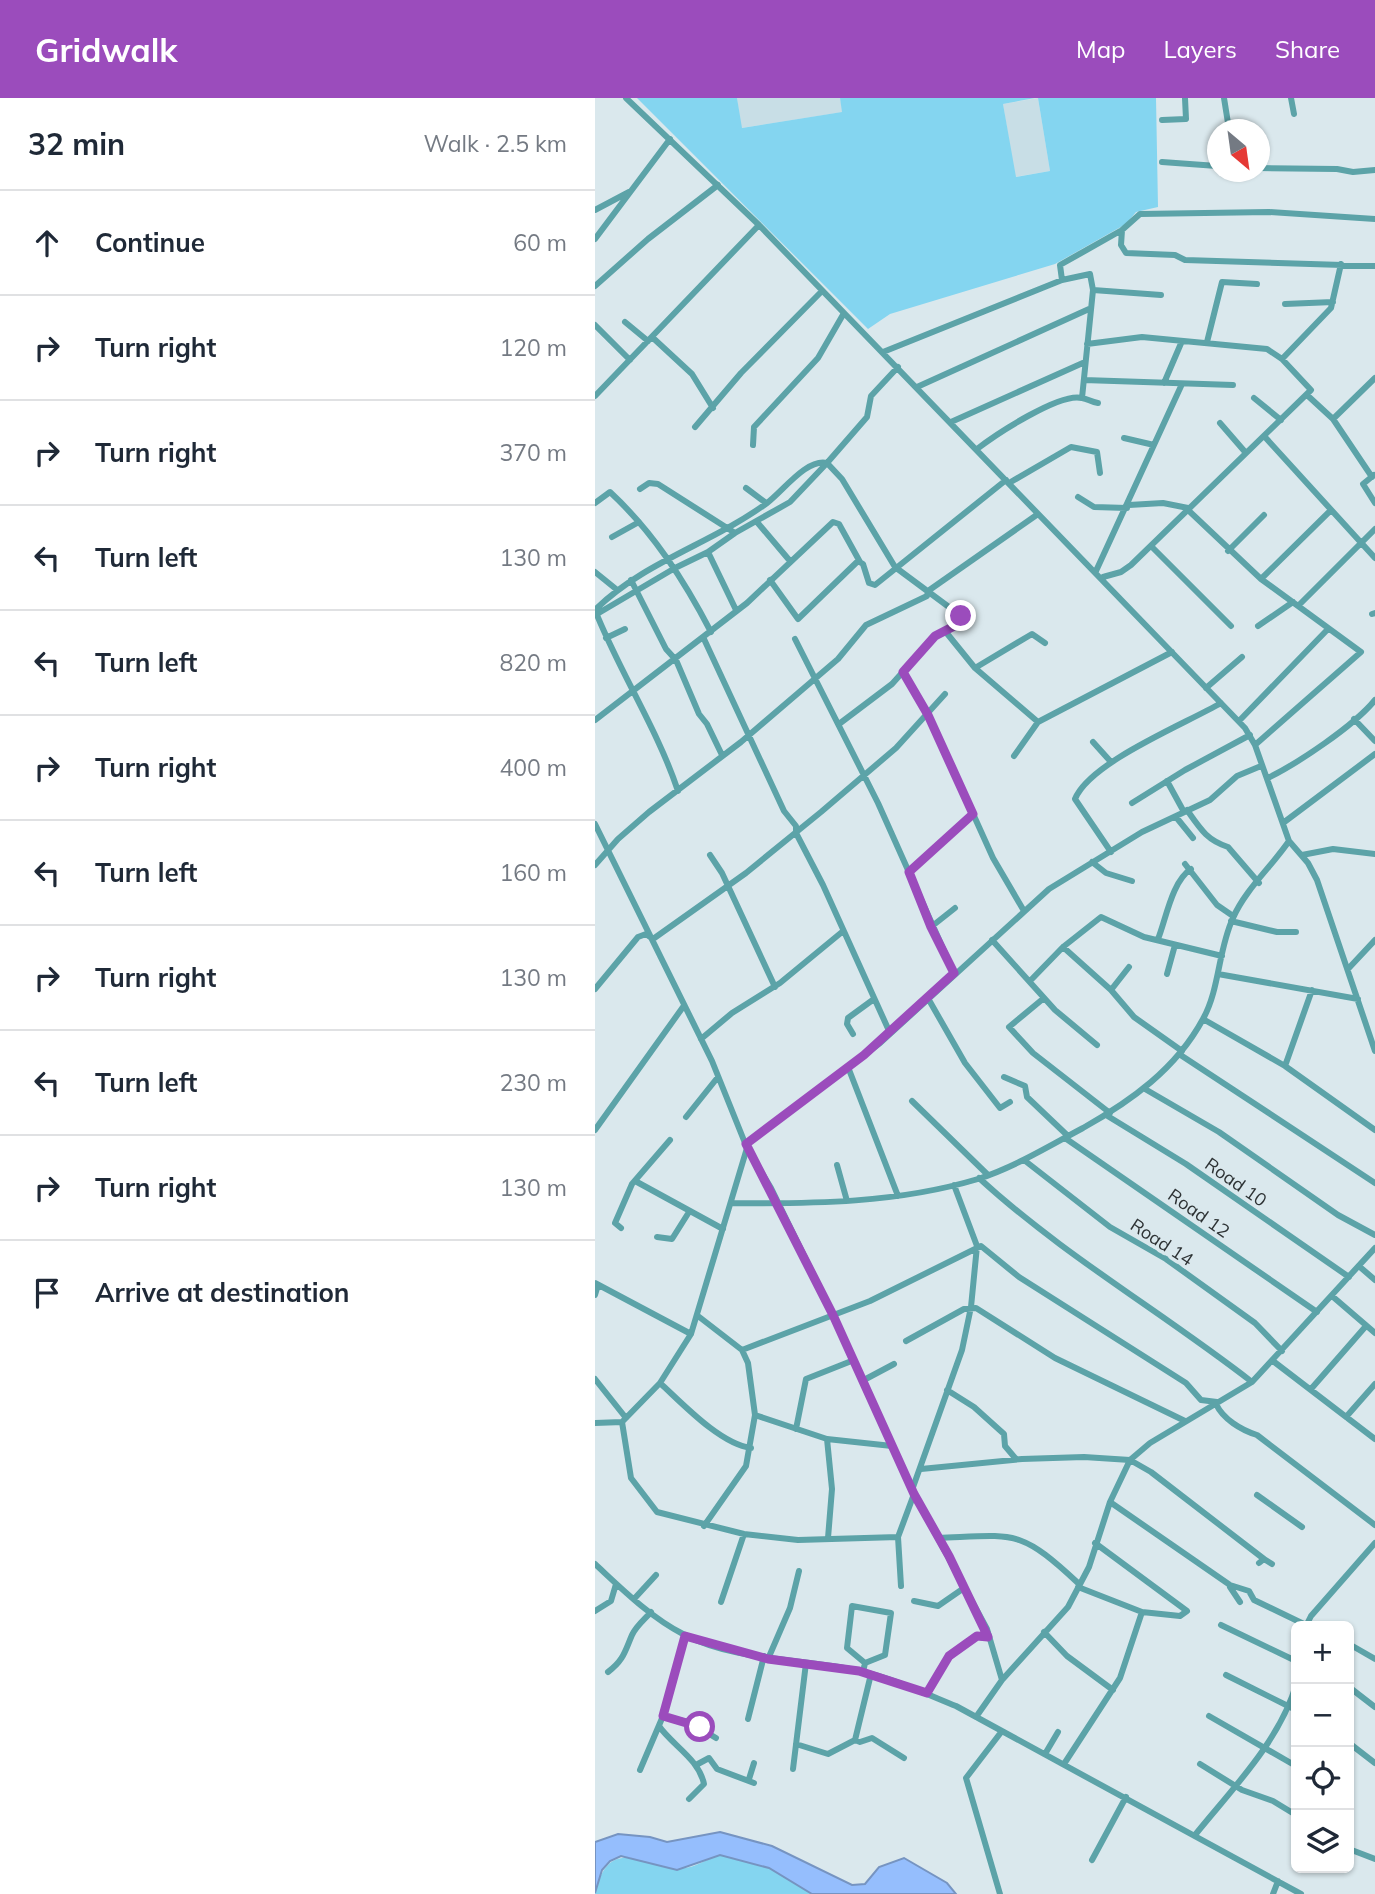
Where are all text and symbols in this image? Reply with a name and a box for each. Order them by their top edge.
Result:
text: Gridwalk [35,29,178,70]
text: Map [1076,34,1125,64]
text: Layers [1163,34,1237,64]
text: Share [1275,34,1340,64]
north arrow [1207,119,1270,182]
text: 32 min [28,125,125,163]
text: Walk · 2.5 km [423,129,567,158]
icon: ahead [28,224,66,262]
text: Continue [95,226,205,259]
text: 60 m [513,228,567,257]
icon: right [28,329,66,367]
text: Turn right [95,331,216,364]
text: 120 m [499,333,567,362]
icon: right [28,434,66,472]
text: Turn right [95,436,216,469]
text: 370 m [499,438,567,467]
icon: left [28,539,66,577]
text: Turn left [95,541,197,574]
text: 130 m [499,543,567,572]
route end [945,600,976,631]
icon: left [28,644,66,682]
text: Turn left [95,646,197,679]
text: 820 m [499,648,567,677]
icon: right [28,749,66,787]
text: Turn right [95,751,216,784]
text: 400 m [499,753,567,782]
icon: left [28,854,66,892]
text: Turn left [95,856,197,889]
text: 160 m [499,858,567,887]
icon: right [28,959,66,997]
text: Turn right [95,961,216,994]
text: 130 m [499,963,567,992]
icon: left [28,1064,66,1102]
text: Turn left [95,1066,197,1099]
text: 230 m [499,1068,567,1097]
street label: Road 10 [1201,1152,1271,1212]
icon: right [28,1169,66,1207]
text: Turn right [95,1171,216,1204]
text: 130 m [499,1173,567,1202]
street label: Road 12 [1164,1183,1234,1243]
street label: Road 14 [1126,1213,1198,1271]
icon: arrive [28,1274,66,1312]
text: Arrive at destination [95,1276,350,1309]
map controls [1291,1621,1354,1873]
button: + [1291,1621,1354,1684]
button: − [1291,1684,1354,1747]
route start [684,1711,715,1742]
button: locate [1291,1747,1354,1810]
button: layers [1291,1810,1354,1873]

